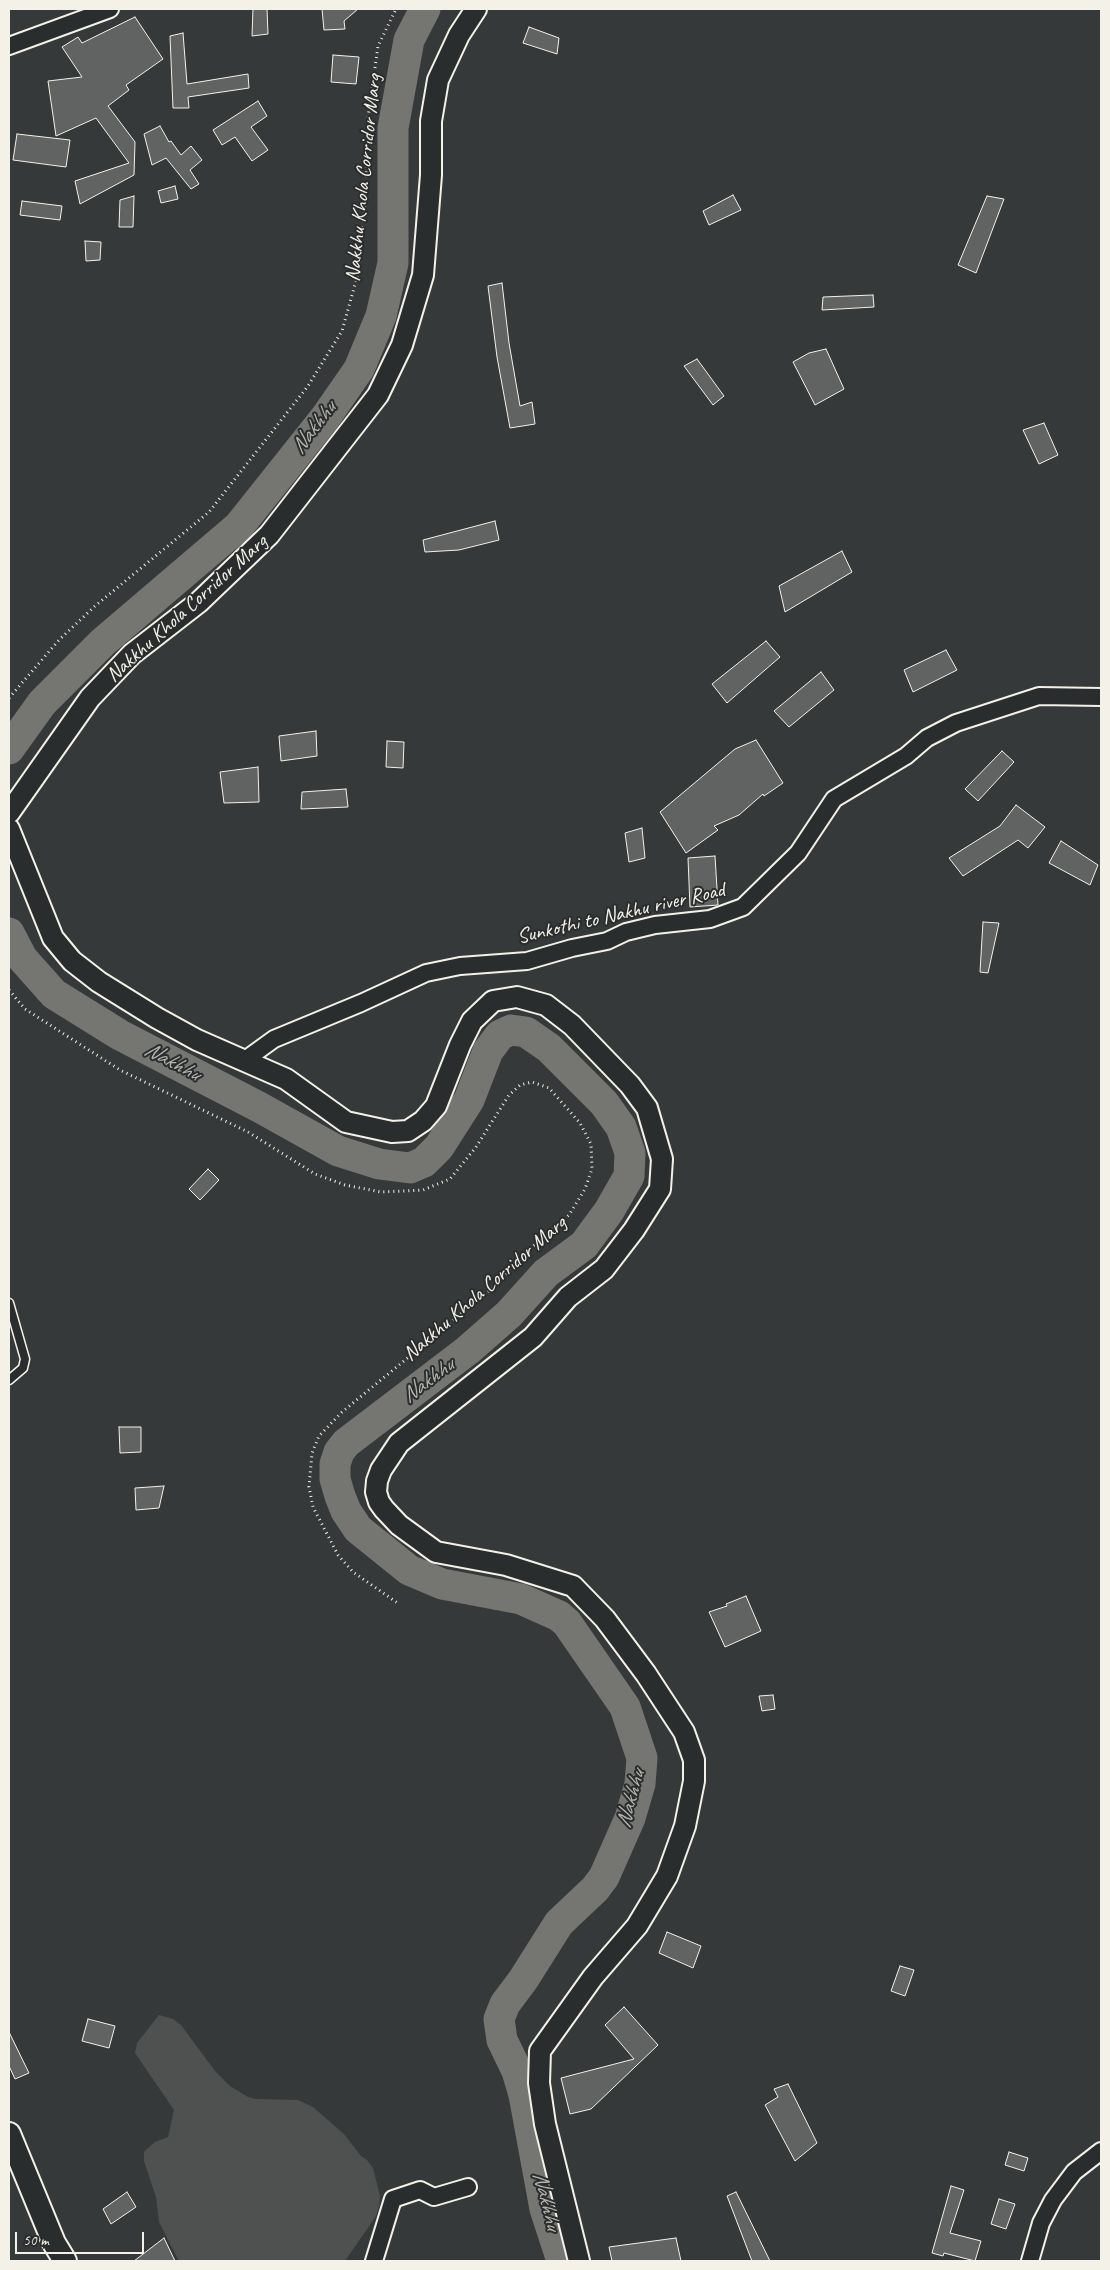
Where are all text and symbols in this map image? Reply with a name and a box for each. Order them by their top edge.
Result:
street label: Nakkhu Khola Corridor Marg [341,73,387,283]
water label: Nakhhu [286,397,342,459]
street label: Nakkhu Khola Corridor Marg [101,530,273,688]
street label: Sunkothi to Nakhu river Road [515,878,727,950]
water label: Nakhhu [140,1037,204,1087]
street label: Nakkhu Khola Corridor Marg [398,1211,572,1367]
water label: Nakhhu [397,1353,459,1409]
water label: Nakhhu [611,1767,651,1831]
water label: Nakhhu [526,2169,566,2233]
scale bar [18,2222,146,2254]
text: 50 m [23,2231,49,2250]

